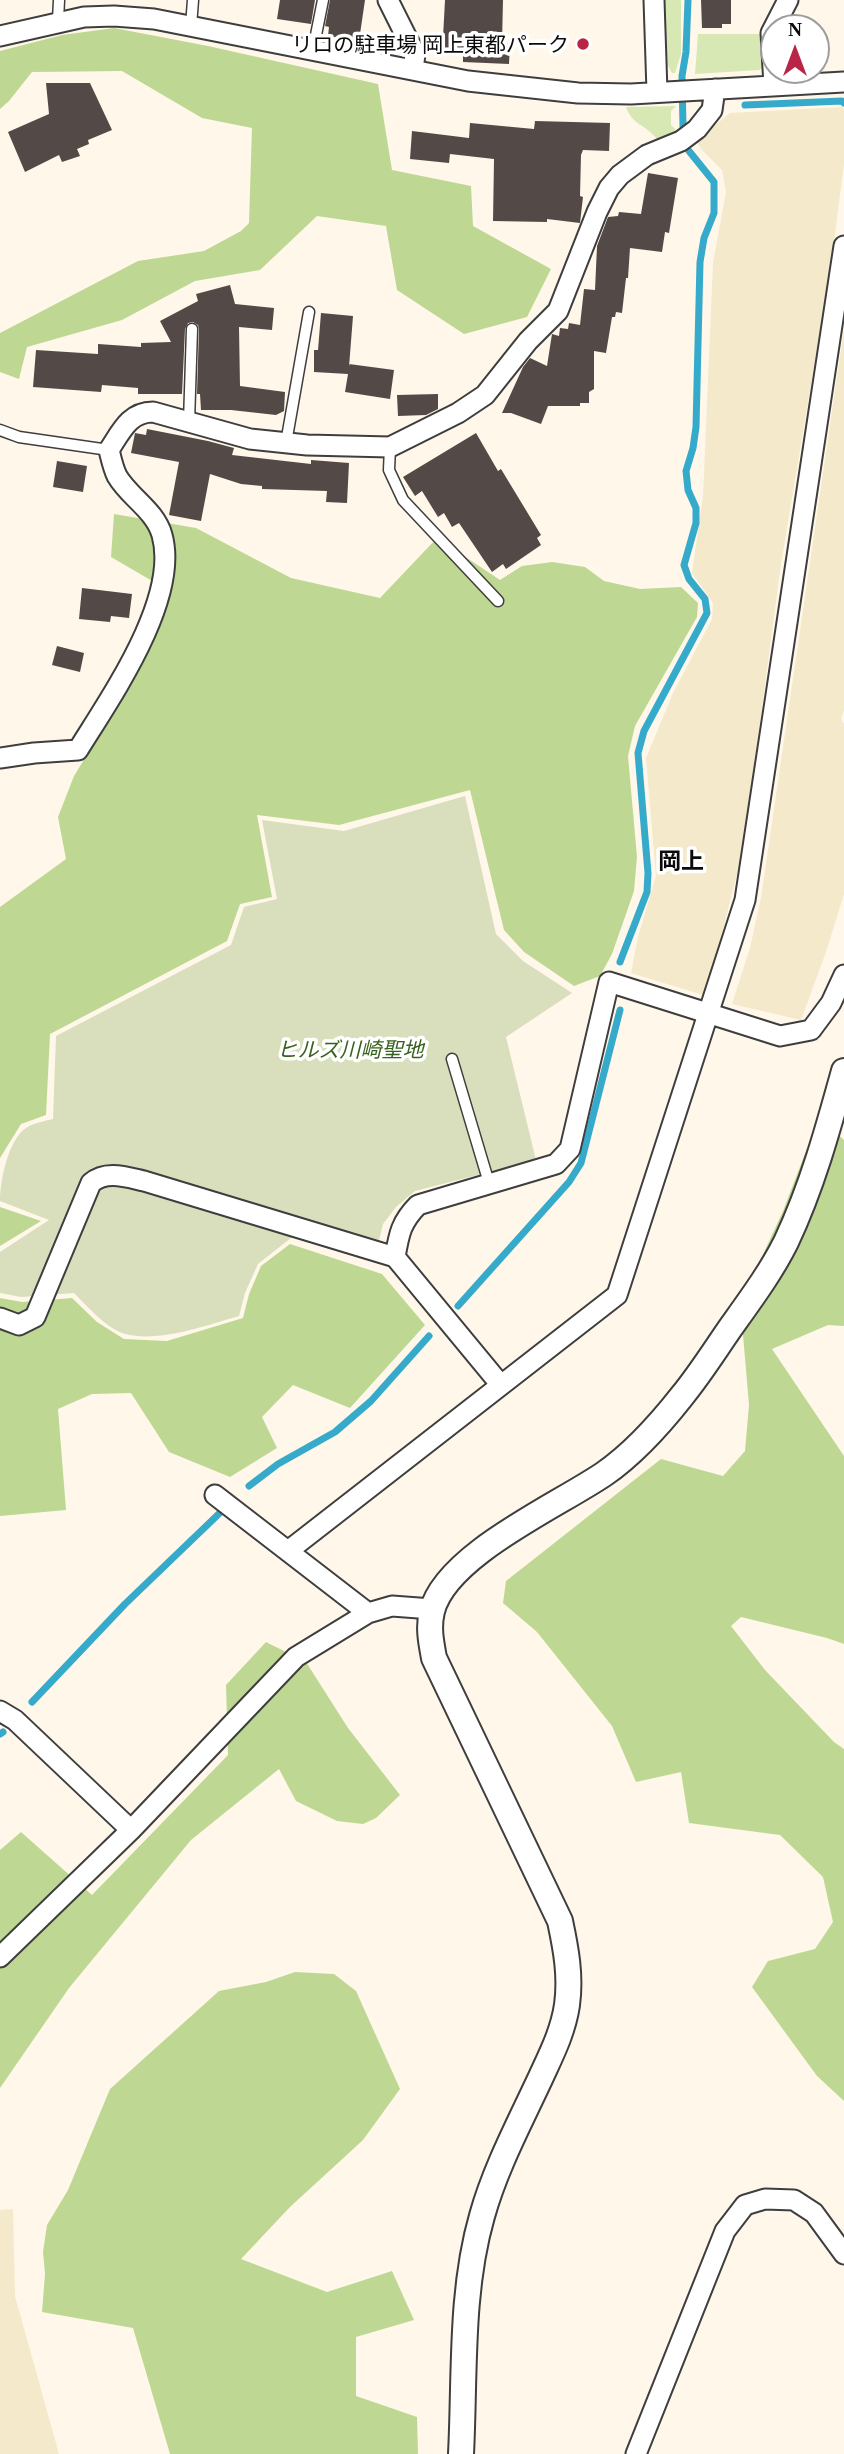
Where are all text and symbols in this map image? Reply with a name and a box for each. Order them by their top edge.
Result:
north arrow [760,14,830,84]
text: N [788,19,802,40]
place label: リロの駐車場 岡上東都パーク [291,31,569,57]
marker: リロの駐車場 岡上東都パーク [575,36,591,52]
district label: 岡上 [658,846,704,874]
park label: ヒルズ川崎聖地 [277,1036,423,1062]

